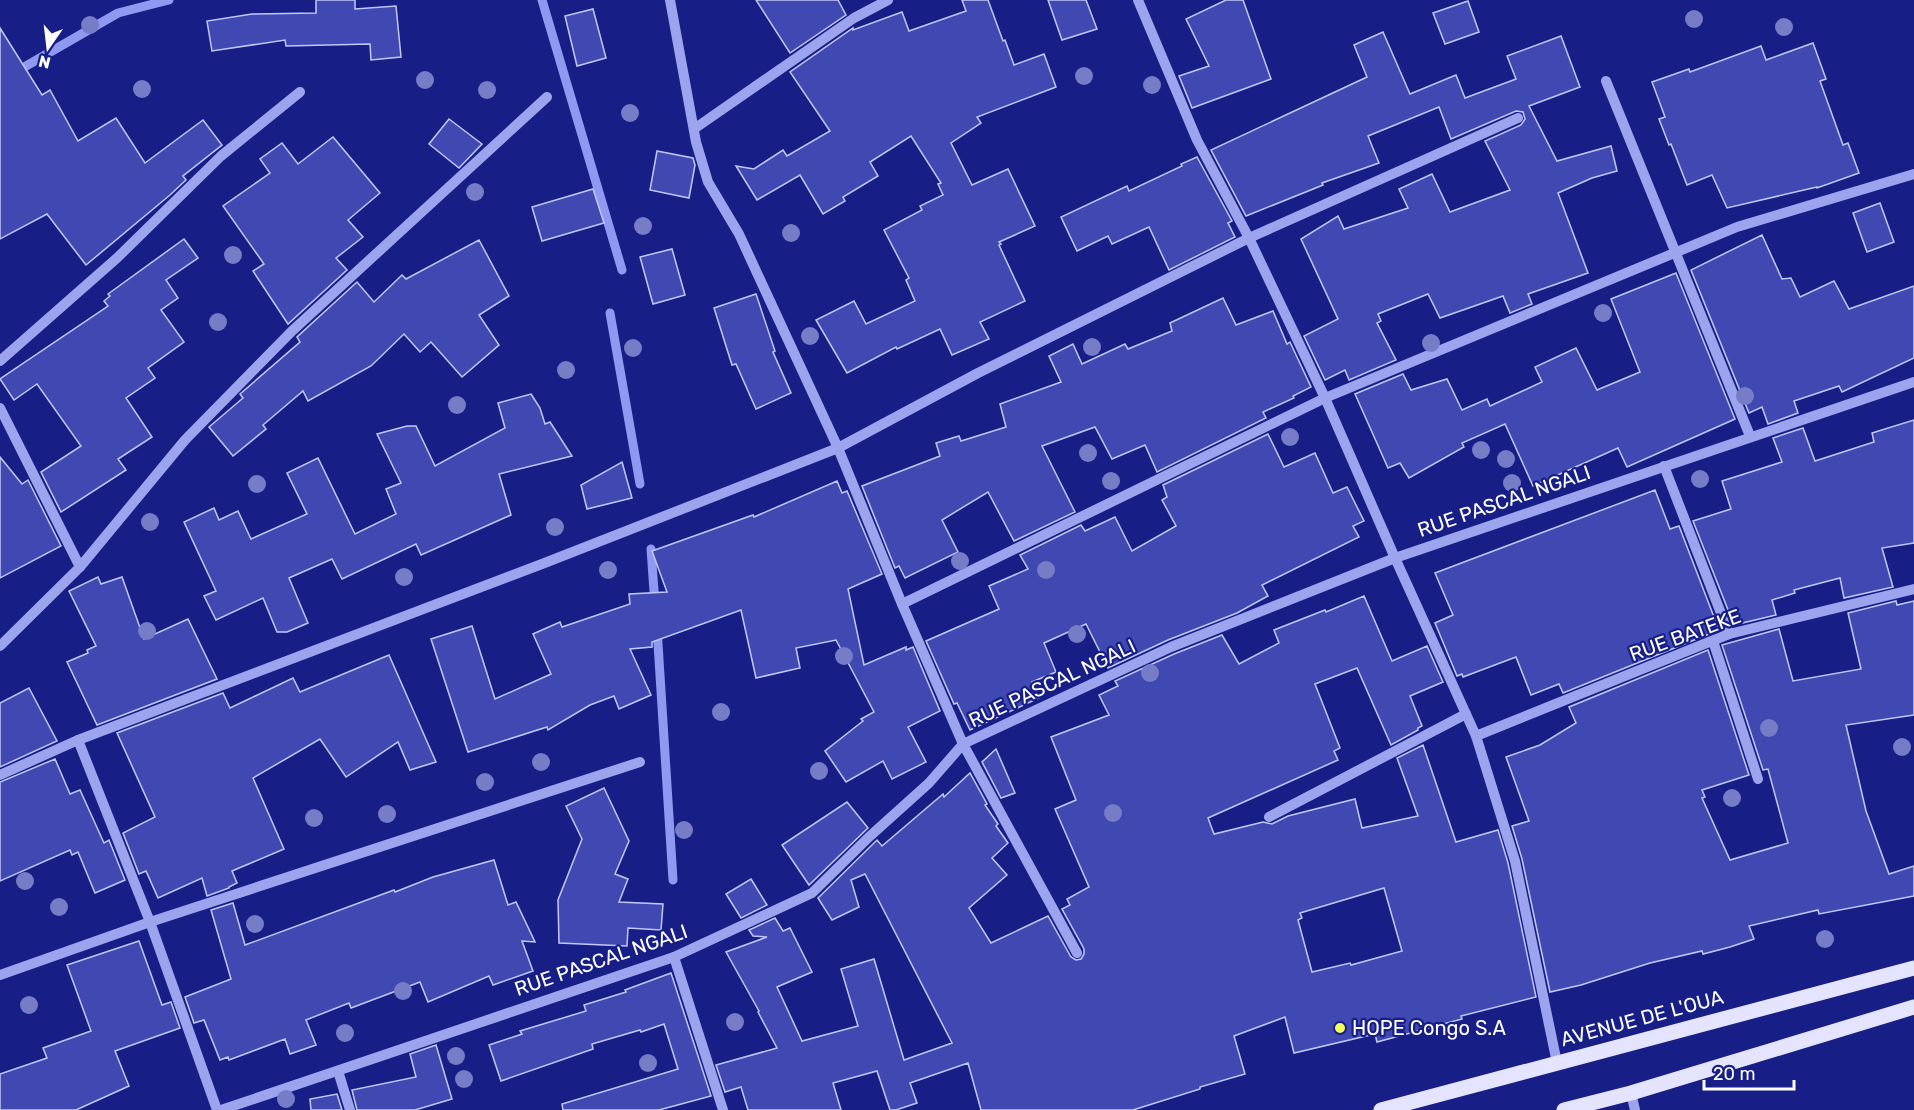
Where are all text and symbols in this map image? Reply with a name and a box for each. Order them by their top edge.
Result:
north arrow [18,18,78,78]
text: N [37,51,52,73]
street label: RUE PASCAL NGALI [1414,460,1594,542]
street label: RUE BATEKE [1626,604,1744,666]
street label: RUE PASCAL NGALI [965,634,1139,732]
street label: RUE PASCAL NGALI [511,919,691,1001]
street label: AVENUE DE L'OUA [1558,985,1726,1051]
place label: HOPE Congo S.A [1352,1016,1506,1040]
marker: HOPE Congo S.A [1333,1021,1347,1035]
scale bar [1704,1053,1794,1091]
text: 20 m [1713,1063,1755,1085]

